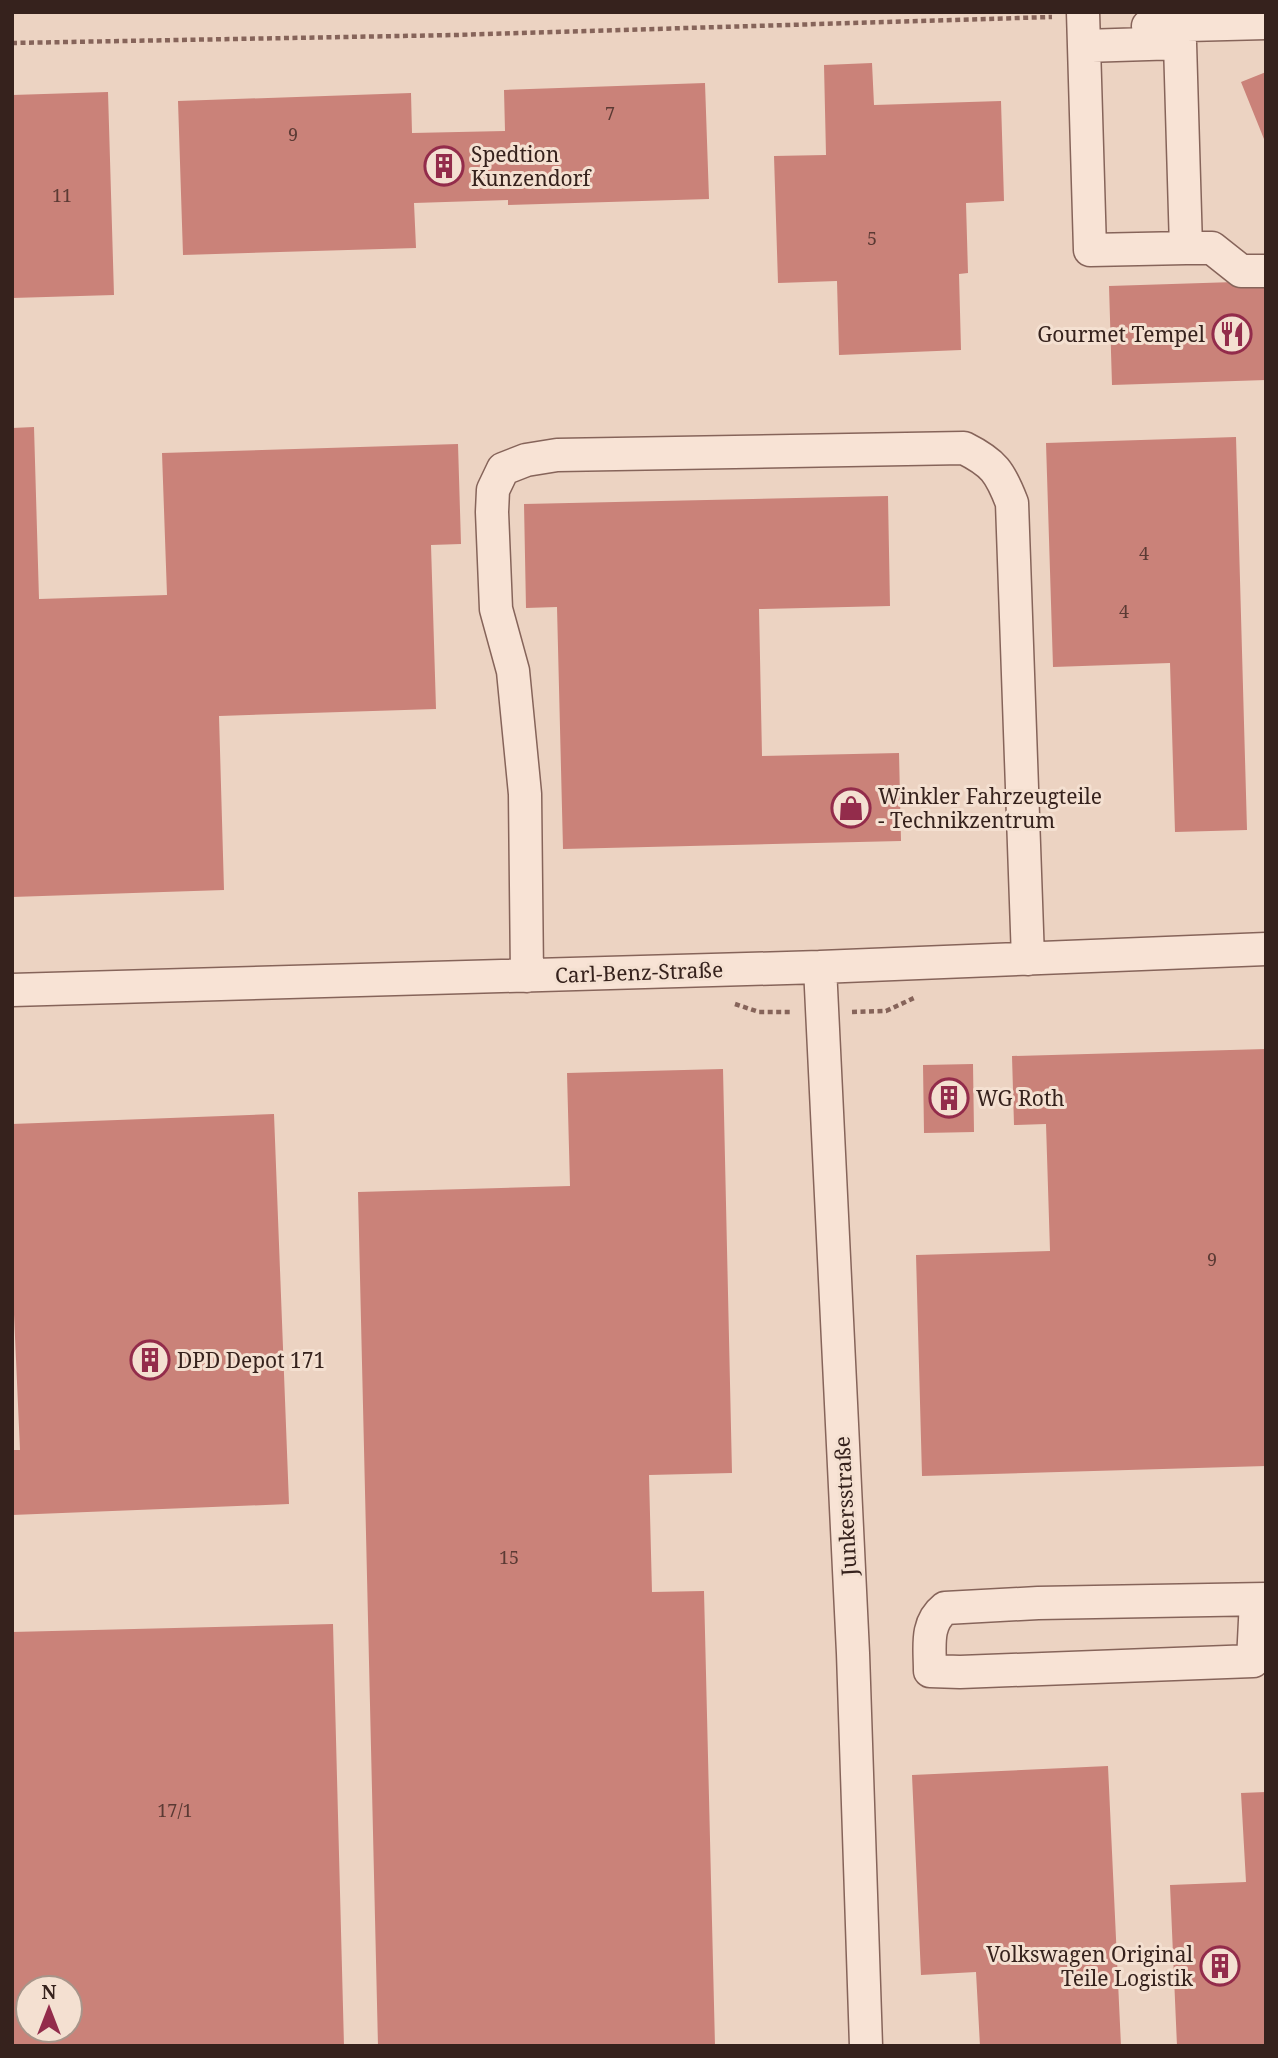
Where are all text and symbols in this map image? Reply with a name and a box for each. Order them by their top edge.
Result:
house number: 7 [605,101,615,125]
house number: 9 [288,122,298,146]
place label: Spedtion Kunzendorf [471,140,593,192]
building icon: Spedtion Kunzendorf [423,145,465,187]
house number: 11 [52,183,72,207]
house number: 5 [867,226,877,250]
restaurant icon: Gourmet Tempel [1211,313,1253,355]
place label: Gourmet Tempel [1037,320,1205,348]
house number: 4 [1139,541,1149,565]
house number: 4 [1119,599,1129,623]
place label: Winkler Fahrzeugteile - Technikzentrum [878,782,1102,834]
shop icon: Winkler Fahrzeugteile - Technikzentrum [830,787,872,829]
street label: Carl-Benz-Straße [554,955,724,989]
building icon: WG Roth [928,1077,970,1119]
place label: WG Roth [976,1084,1065,1112]
house number: 9 [1207,1247,1217,1271]
building icon: DPD Depot 171 [129,1339,171,1381]
place label: DPD Depot 171 [177,1346,325,1374]
street label: Junkersstraße [827,1435,863,1578]
house number: 15 [499,1545,519,1569]
house number: 17/1 [157,1798,193,1822]
place label: Volkswagen Original Teile Logistik [986,1940,1194,1992]
building icon: Volkswagen Original Teile Logistik [1199,1945,1241,1987]
north arrow [14,1974,84,2044]
text: N [42,1979,57,2005]

